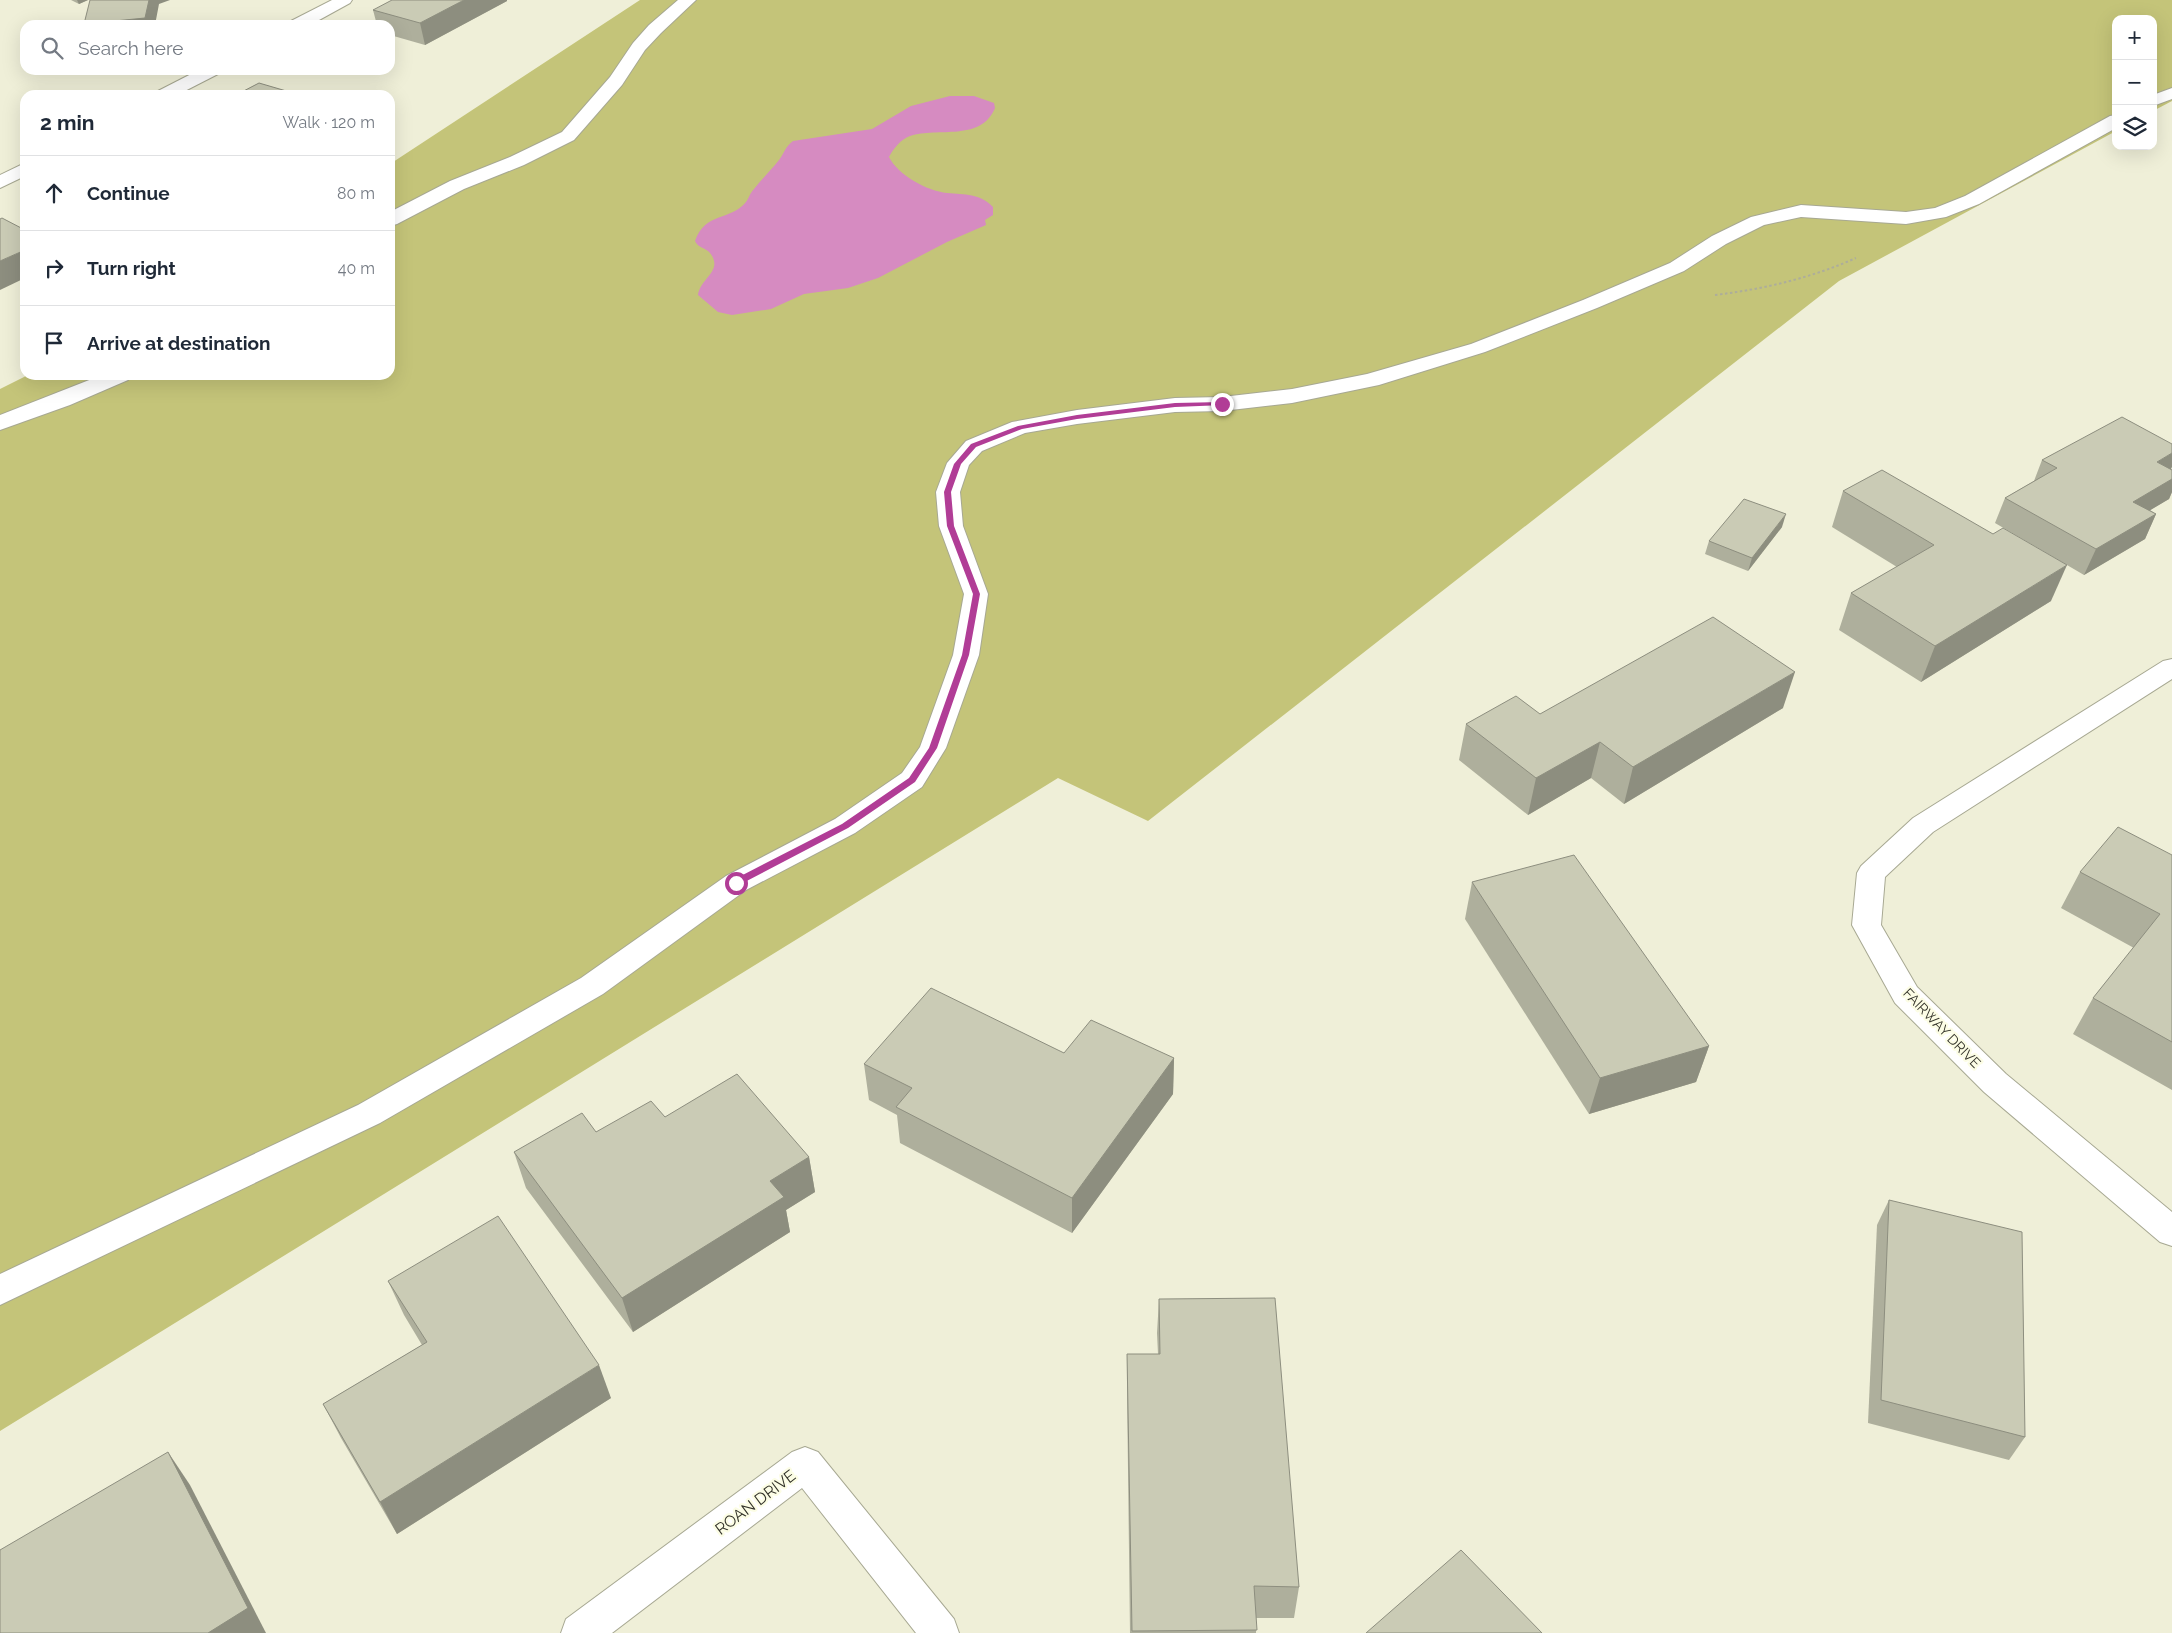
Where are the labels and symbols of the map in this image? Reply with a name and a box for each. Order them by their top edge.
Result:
route end [1211,393,1234,416]
route start [725,872,748,895]
street label: FAIRWAY DRIVE [1900,985,1984,1071]
street label: ROAN DRIVE [711,1466,799,1539]

